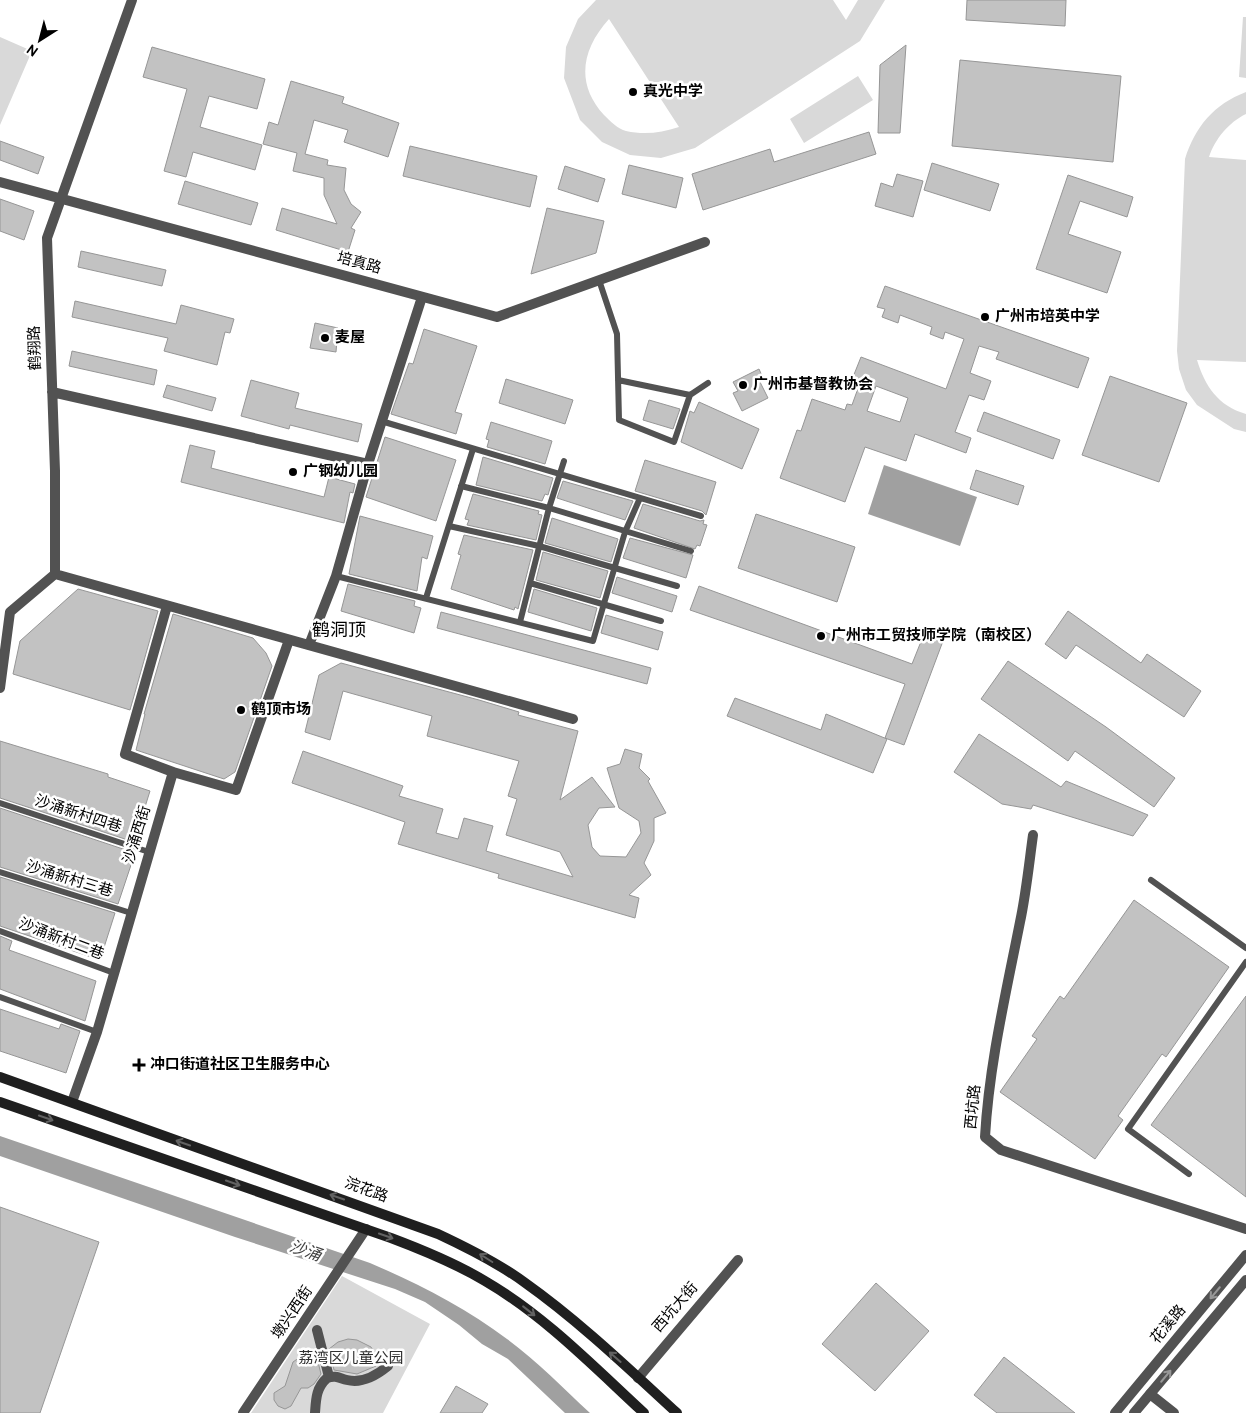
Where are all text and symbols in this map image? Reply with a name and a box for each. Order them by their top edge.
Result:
north arrow [15,15,65,65]
text: N [24,39,42,59]
place label: 真光中学 [643,82,703,102]
marker: 真光中学 [627,86,639,98]
street label: 培真路 [335,248,383,279]
place label: 广州市培英中学 [995,307,1100,327]
marker: 广州市培英中学 [979,311,991,323]
street label: 鹤翔路 [26,325,46,371]
place label: 麦屋 [335,329,365,348]
marker: 麦屋 [319,332,331,344]
place label: 广州市基督教协会 [753,375,873,395]
marker: 广州市基督教协会 [737,379,749,391]
place label: 广钢幼儿园 [303,462,378,482]
marker: 广钢幼儿园 [287,466,299,478]
district label: 鹤洞顶 [312,620,366,643]
place label: 广州市工贸技师学院（南校区） [831,626,1041,646]
marker: 广州市工贸技师学院（南校区） [815,630,827,642]
place label: 鹤顶市场 [251,701,311,720]
marker: 鹤顶市场 [235,704,247,716]
street label: 沙涌新村四巷 [32,791,124,838]
street label: 沙涌西街 [120,804,156,866]
street label: 沙涌新村三巷 [23,857,115,902]
street label: 沙涌新村二巷 [16,914,107,965]
place label: 冲口街道社区卫生服务中心 [150,1055,330,1075]
marker: 冲口街道社区卫生服务中心 [132,1058,146,1072]
street label: 西坑路 [961,1084,986,1130]
one-way arrow [38,1114,53,1123]
one-way arrow [176,1138,191,1147]
street label: 浣花路 [342,1174,390,1208]
one-way arrow [224,1179,240,1188]
one-way arrow [329,1191,345,1201]
one-way arrow [378,1232,394,1241]
water label: 沙涌 [287,1237,325,1267]
one-way arrow [480,1253,494,1263]
street label: 西坑大街 [648,1278,703,1337]
street label: 墩兴西街 [268,1282,318,1343]
one-way arrow [1210,1286,1221,1299]
street label: 花溪路 [1147,1302,1191,1348]
one-way arrow [522,1306,535,1317]
park label: 荔湾区儿童公园 [298,1350,404,1369]
one-way arrow [609,1351,622,1363]
one-way arrow [1160,1370,1171,1383]

